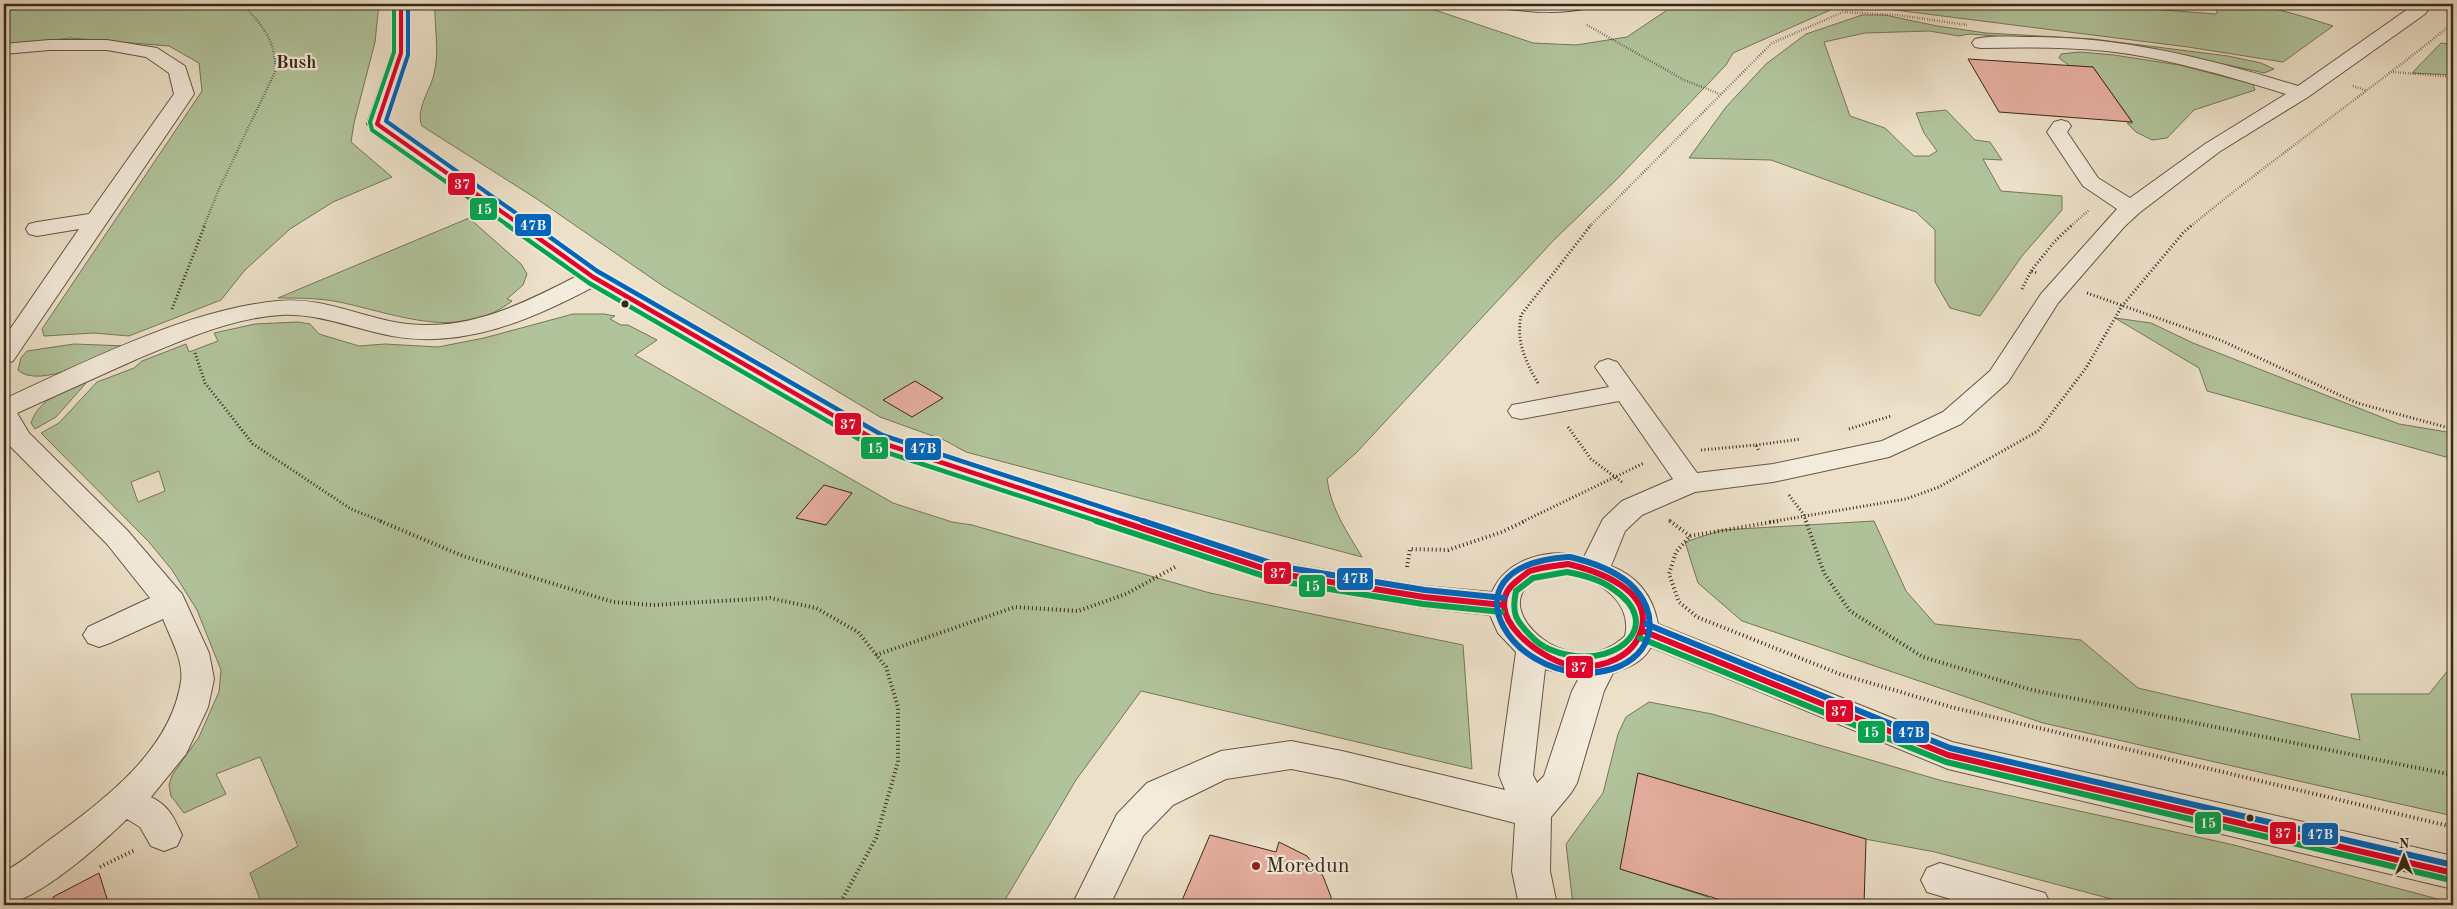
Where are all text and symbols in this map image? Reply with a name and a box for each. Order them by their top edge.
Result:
district label: Bush [276,54,316,72]
line badge: 37 [447,172,476,196]
text: 37 [454,178,470,192]
line badge: 15 [469,197,498,221]
text: 15 [476,203,492,217]
line badge: 47B [514,213,552,237]
text: 47B [520,219,546,233]
unlabelled marker [620,299,630,309]
line badge: 37 [834,412,862,436]
text: 37 [840,418,856,432]
line badge: 15 [860,436,889,460]
line badge: 47B [904,437,942,461]
text: 15 [867,442,883,456]
text: 47B [910,442,936,456]
line badge: 37 [1263,561,1292,585]
text: 37 [1270,567,1286,581]
line badge: 47B [1336,567,1374,591]
text: 47B [1342,572,1368,586]
line badge: 15 [1298,574,1326,598]
text: 15 [1304,580,1320,594]
line badge: 37 [1565,655,1594,679]
text: 37 [1571,661,1587,675]
line badge: 37 [1825,699,1854,723]
text: 37 [1831,705,1847,719]
line badge: 15 [1857,720,1886,744]
line badge: 47B [1892,720,1930,744]
text: 15 [1863,726,1879,740]
text: 47B [1898,726,1924,740]
line badge: 15 [2194,811,2222,835]
unlabelled marker [2245,813,2255,823]
text: 15 [2200,817,2216,831]
line badge: 37 [2269,821,2297,845]
line badge: 47B [2301,822,2339,846]
text: 37 [2275,827,2291,841]
text: 47B [2307,828,2333,842]
north arrow [2380,832,2430,882]
text: N [2399,837,2410,851]
place label: Moredun [1266,855,1350,877]
marker: Moredun [1250,860,1262,872]

